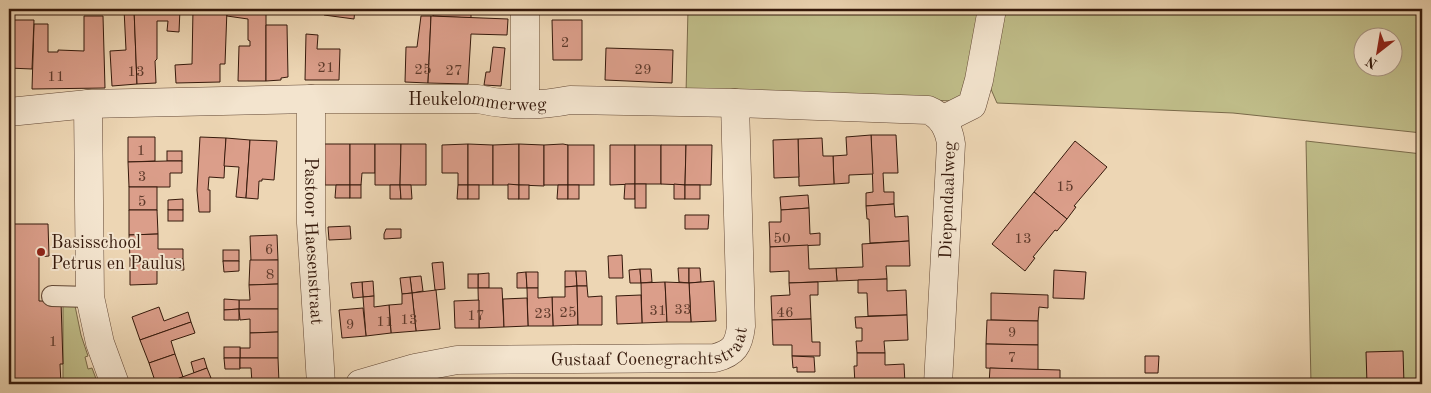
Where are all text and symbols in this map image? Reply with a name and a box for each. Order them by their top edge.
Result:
north arrow [1354,28,1404,78]
house number: 2 [561,36,569,51]
text: N [1363,53,1380,71]
house number: 21 [317,61,335,76]
house number: 25 [414,63,432,78]
house number: 29 [634,63,652,78]
house number: 27 [445,64,463,79]
house number: 13 [127,65,145,80]
house number: 11 [47,70,65,85]
street label: Heukelommerweg [408,90,548,114]
street label: Diependaalweg [937,141,959,259]
house number: 1 [137,144,145,159]
street label: Pastoor Haesenstraat [301,157,325,325]
house number: 3 [138,170,146,185]
house number: 15 [1056,180,1074,195]
house number: 5 [138,195,146,210]
house number: 50 [773,232,791,247]
house number: 13 [1014,232,1032,247]
place label: Basisschool Petrus en Paulus [51,234,182,273]
house number: 6 [265,243,273,258]
marker: Basisschool Petrus en Paulus [35,246,47,258]
house number: 8 [266,268,274,283]
house number: 33 [674,303,692,318]
house number: 31 [649,304,667,319]
house number: 25 [559,306,577,321]
house number: 46 [776,306,794,321]
house number: 23 [534,307,552,322]
house number: 17 [467,309,485,324]
house number: 13 [400,313,418,328]
house number: 11 [376,315,394,330]
house number: 9 [346,318,354,333]
street label: Gustaaf Coenegrachtstraat [551,326,751,369]
house number: 9 [1008,326,1016,341]
house number: 1 [49,335,57,350]
house number: 7 [1008,351,1016,366]

